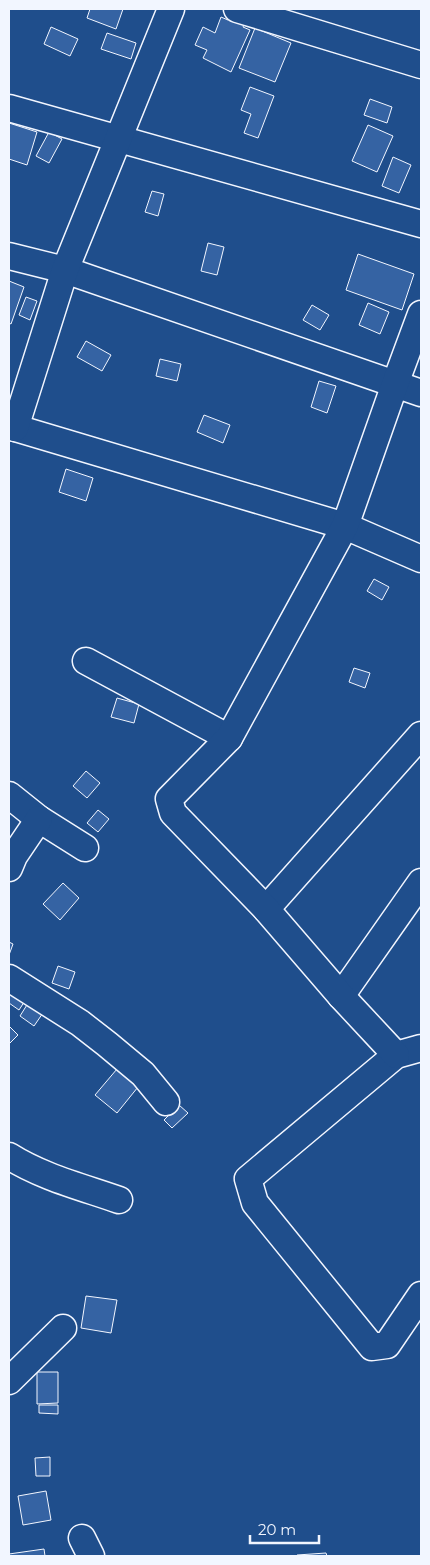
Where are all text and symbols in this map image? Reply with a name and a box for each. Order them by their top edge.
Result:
scale bar [250,1512,319,1544]
text: 20 m [258,1520,296,1539]

